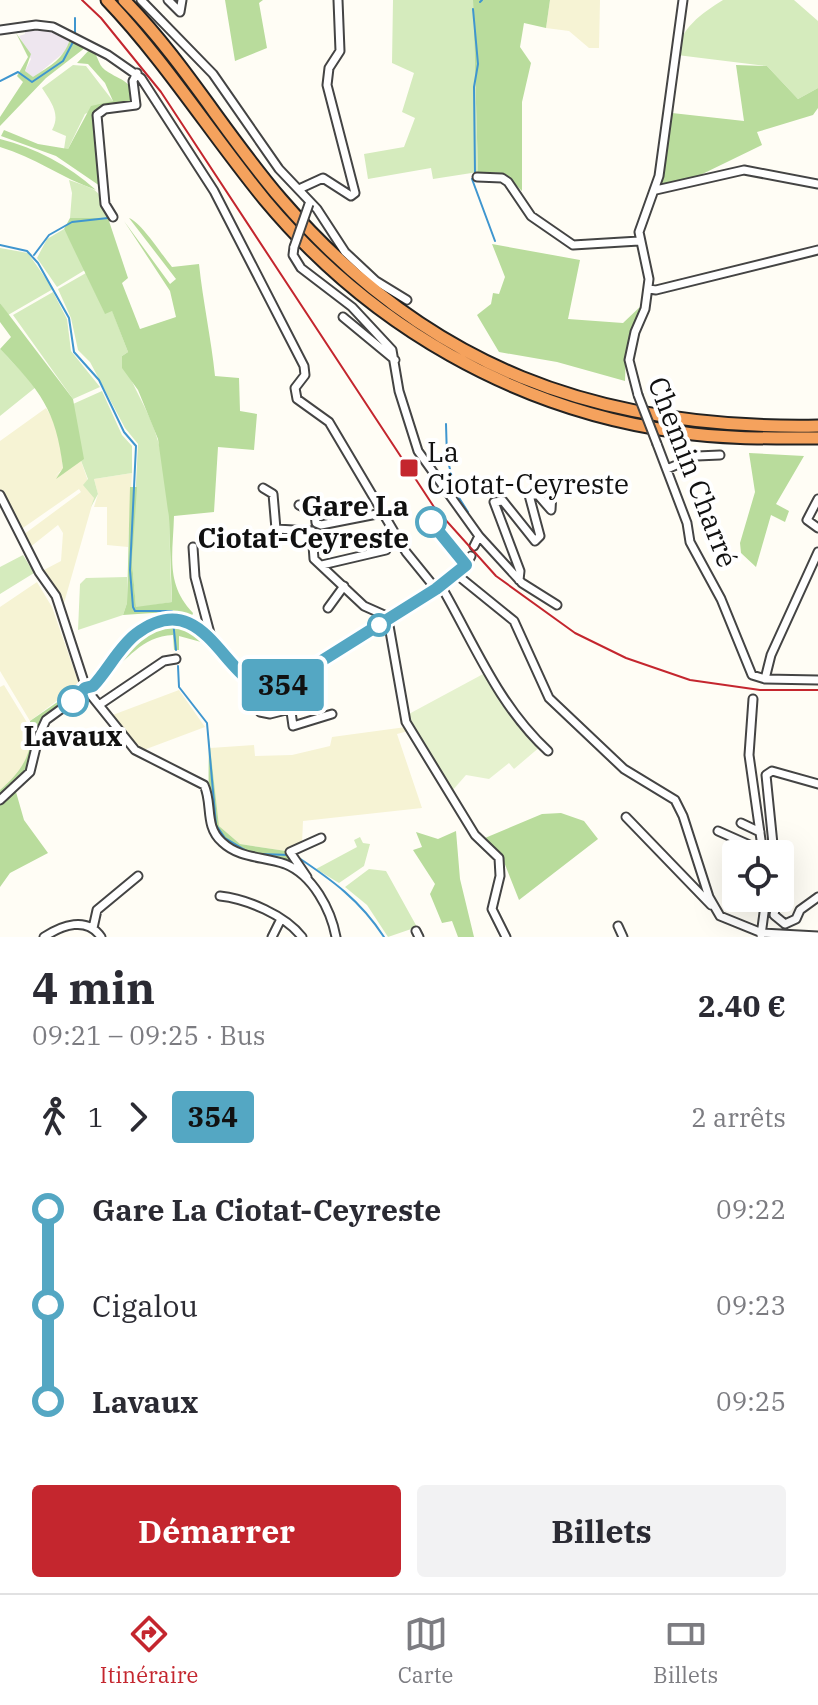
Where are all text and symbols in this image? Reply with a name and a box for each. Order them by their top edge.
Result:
street label: Chemin Charré [640,371,747,572]
place label: La Ciotat-Ceyreste [427,433,629,502]
marker: La Ciotat-Ceyreste [398,457,420,479]
place label: Gare La Ciotat-Ceyreste [197,487,409,556]
marker: Gare La Ciotat-Ceyreste [416,507,446,537]
unlabelled marker [368,614,390,636]
line badge: 354 [237,659,329,711]
text: 354 [258,666,308,703]
marker: Lavaux [58,686,88,716]
place label: Lavaux [24,717,123,754]
map controls [722,840,794,912]
button: locate [722,840,794,912]
text: 4 min [32,959,155,1016]
text: 2.40 € [698,986,786,1025]
text: 09:21 – 09:25 · Bus [32,1018,266,1052]
icon: walk [32,1095,76,1139]
icon: forward [116,1095,160,1139]
text: 354 [188,1098,238,1135]
text: 1 [88,1100,104,1134]
text: 2 arrêts [691,1100,786,1134]
text: Gare La Ciotat-Ceyreste [92,1190,441,1229]
text: 09:22 [716,1192,786,1226]
text: Cigalou [92,1286,198,1325]
text: 09:23 [716,1288,786,1322]
text: Lavaux [92,1382,198,1421]
text: 09:25 [716,1384,786,1418]
button: Démarrer [32,1485,401,1577]
button: Billets [417,1485,786,1577]
tab: Itinéraire [100,1612,198,1689]
tab: Carte [398,1612,453,1689]
tab: Billets [653,1612,718,1689]

